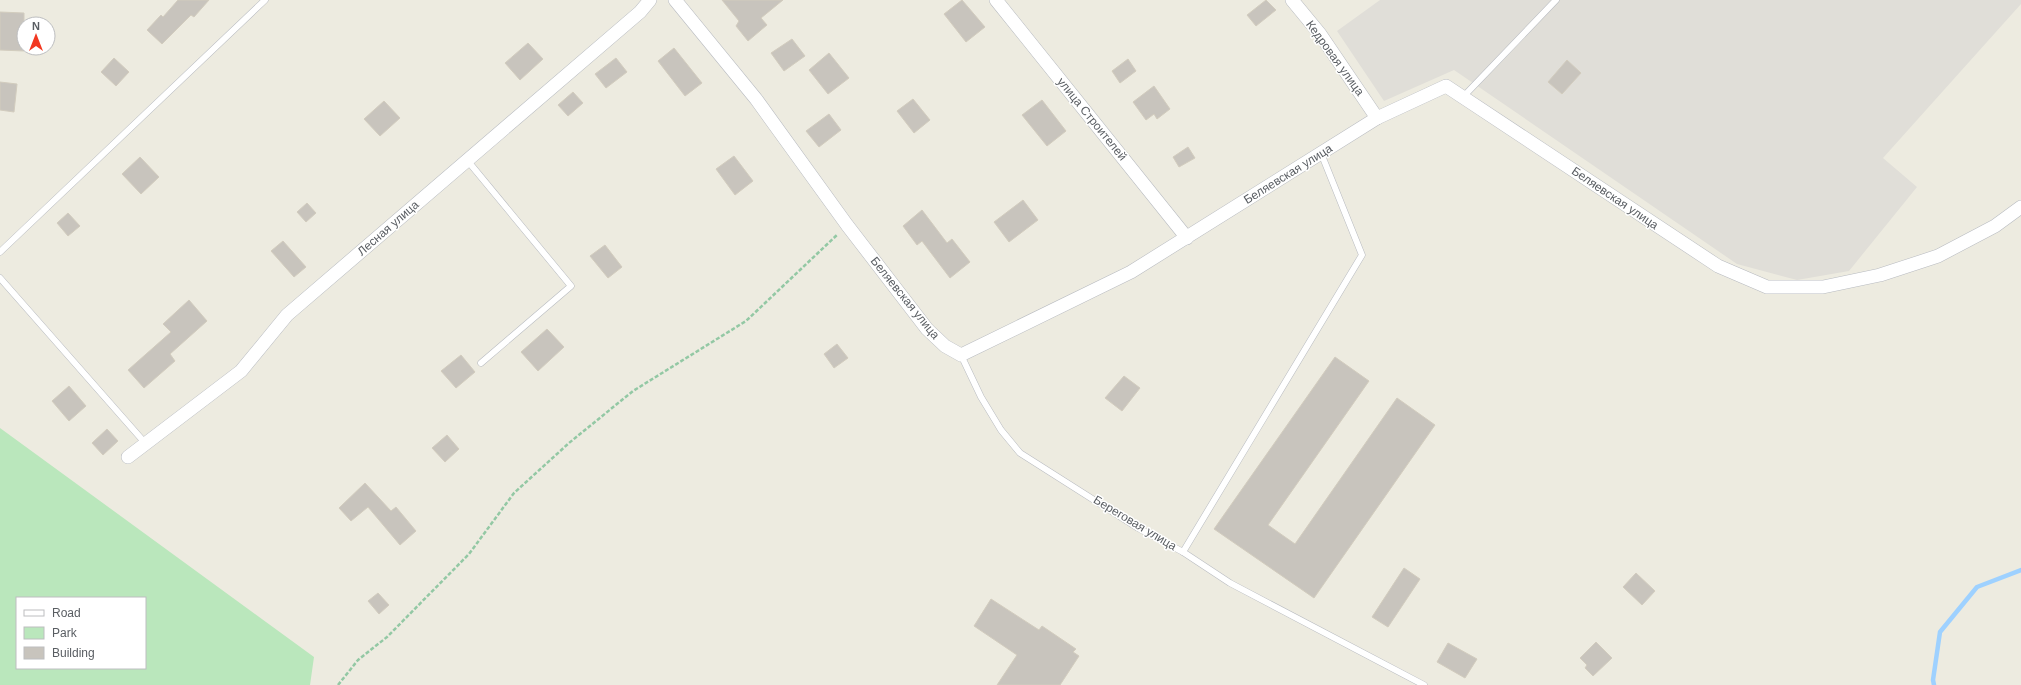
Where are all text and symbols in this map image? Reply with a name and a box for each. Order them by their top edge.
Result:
north arrow [16,16,56,56]
street label: Кедровая улица [1303,18,1367,99]
text: N [32,20,40,32]
street label: улица Строителей [1054,75,1130,163]
street label: Беляевская улица [1241,141,1335,207]
street label: Беляевская улица [1569,164,1661,232]
street label: Лесная улица [354,197,422,258]
street label: Беляевская улица [868,254,943,342]
street label: Береговая улица [1091,493,1179,553]
legend [16,597,146,669]
text: Road [52,606,81,620]
text: Park [52,626,78,640]
text: Building [52,646,95,660]

